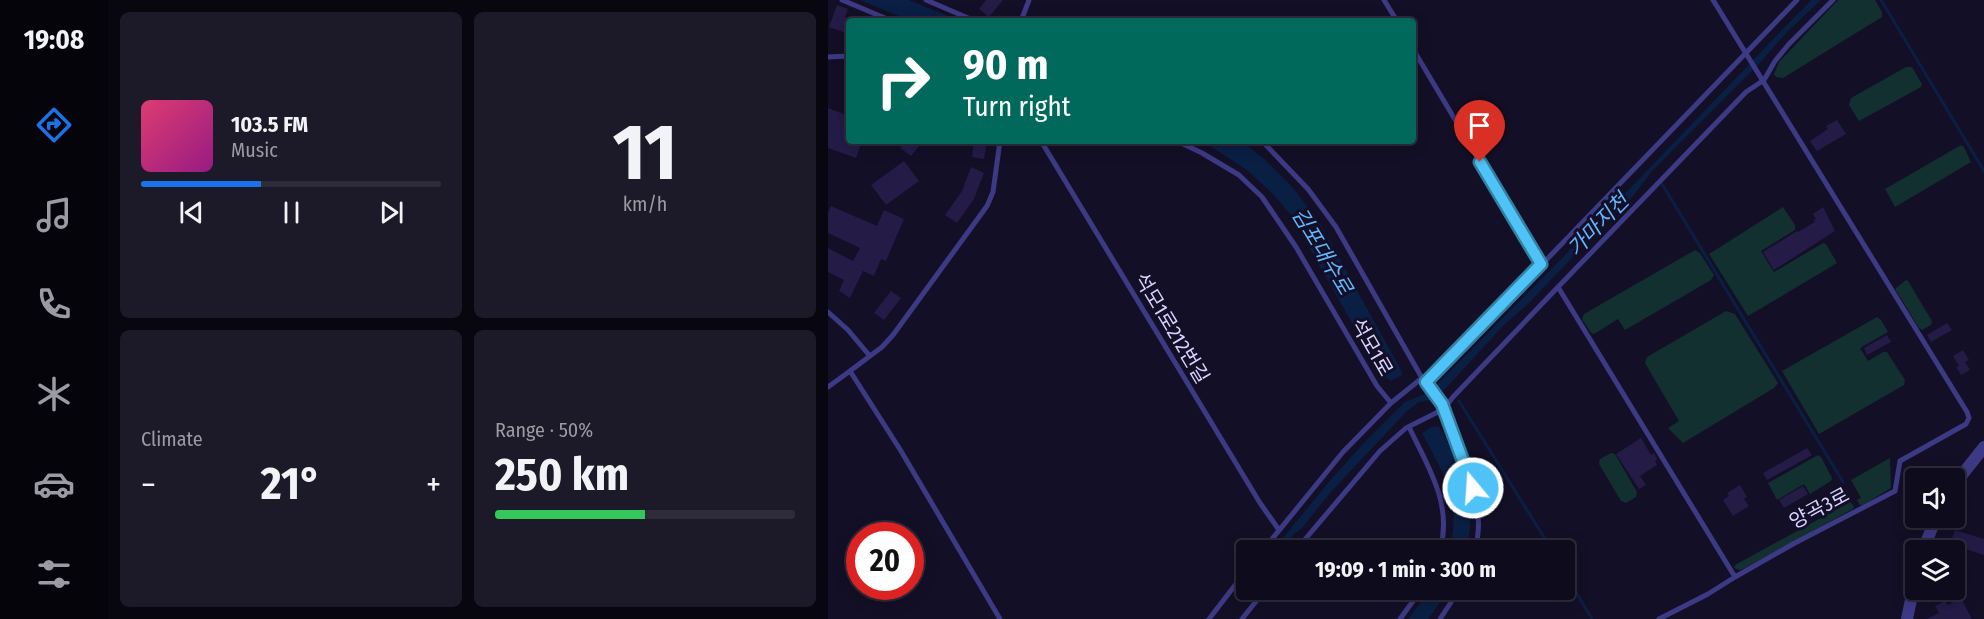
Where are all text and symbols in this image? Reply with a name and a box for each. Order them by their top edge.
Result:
text: 19:08 [24,24,84,56]
text: 90 m [963,40,1048,90]
icon: right [864,42,942,120]
text: Turn right [963,91,1071,123]
pin [1454,100,1505,162]
icon: directions [33,104,75,146]
text: 11 [613,106,677,200]
icon: arrive [1463,109,1496,142]
text: 103.5 FM [231,111,308,138]
text: Music [231,138,278,162]
water label: 가마지천 [1562,186,1636,262]
text: km/h [623,192,667,216]
icon: music [33,194,75,236]
icon: previous [175,196,208,229]
icon: pause [275,196,308,229]
icon: next [375,196,408,229]
water label: 김포대수로 [1286,203,1359,301]
street label: 석모1로212번길 [1130,268,1214,388]
icon: phone [33,283,75,325]
street label: 석모1로 [1346,314,1398,380]
icon: climate [33,373,75,415]
text: Range · 50% [495,418,593,442]
text: Climate [141,427,203,451]
text: 250 km [495,448,629,502]
position arrow [1441,456,1505,520]
text: 21° [261,457,321,511]
icon: car [33,463,75,505]
text: − [141,465,156,505]
text: + [426,465,441,505]
map controls [1905,468,1965,600]
button: sound [1905,468,1965,528]
street label: 양곡3로 [1785,482,1853,534]
speed limit sign: 20 [846,522,924,600]
button: layers [1905,540,1965,600]
icon: filters [33,553,75,595]
text: 19:09 · 1 min · 300 m [1315,556,1496,583]

